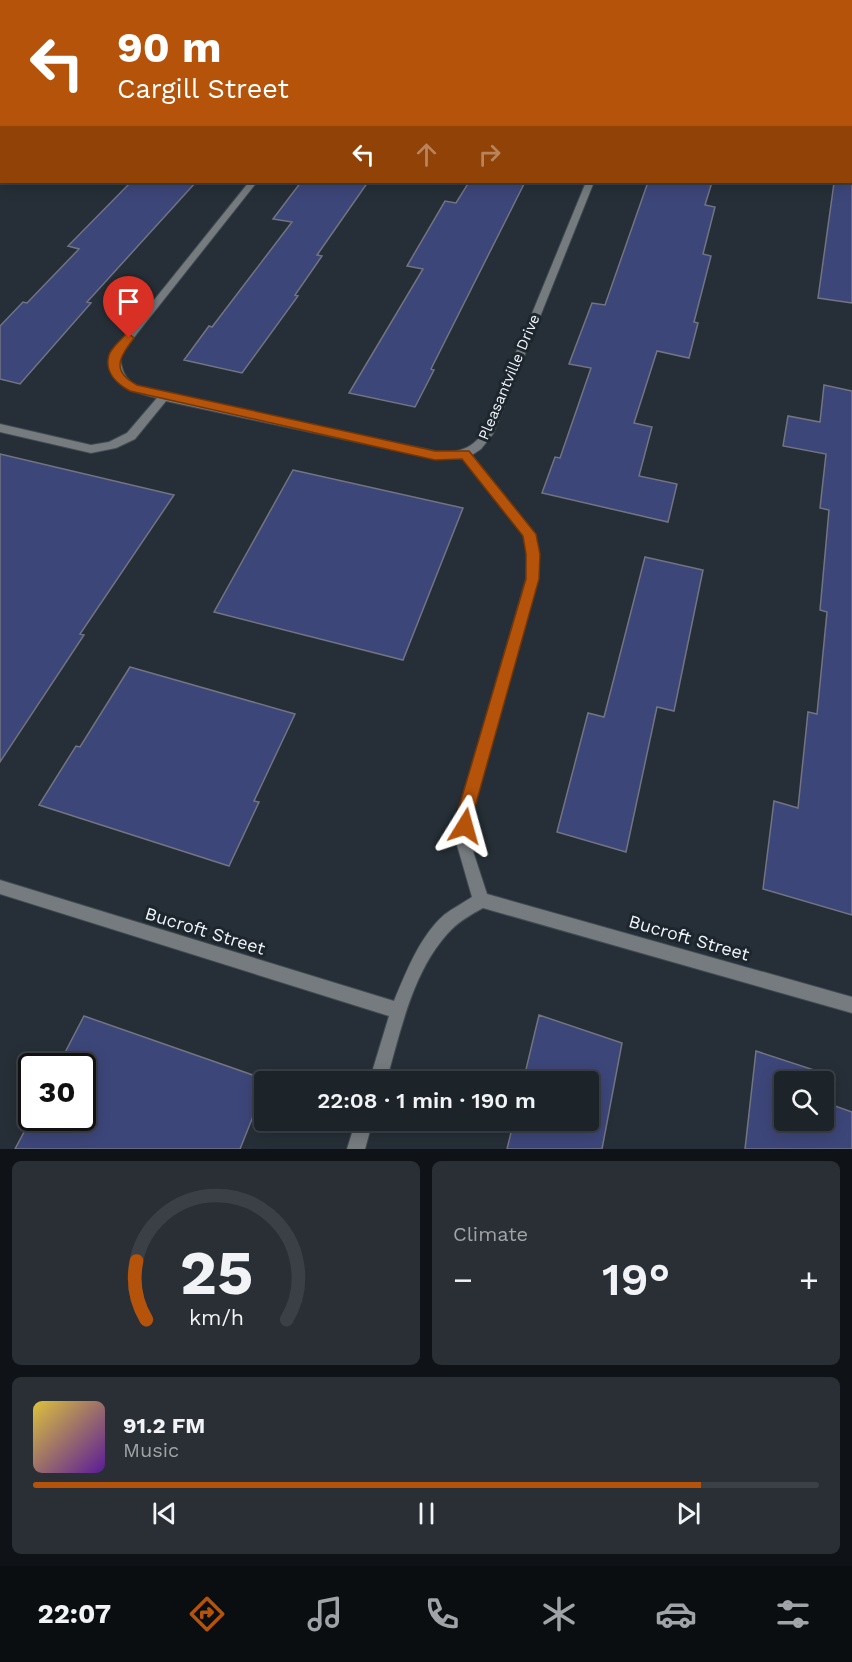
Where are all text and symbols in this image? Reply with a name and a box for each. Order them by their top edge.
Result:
text: 90 m [117,23,221,72]
icon: left [18,24,96,102]
text: Cargill Street [117,73,289,105]
icon: left [347,138,380,171]
icon: ahead [410,138,443,171]
icon: right [473,138,506,171]
pin [103,276,154,338]
icon: arrive [112,285,145,318]
street label: Pleasantville Drive [474,311,544,443]
position arrow [433,794,497,858]
street label: Bucroft Street [142,902,268,959]
street label: Bucroft Street [626,910,752,965]
speed limit sign: 30 [18,1053,96,1131]
map controls [774,1071,834,1131]
button: search [774,1071,834,1131]
text: 22:08 · 1 min · 190 m [317,1088,536,1113]
text: Climate [453,1222,528,1246]
text: 25 [179,1236,253,1309]
text: 19° [602,1253,670,1306]
text: − [453,1260,473,1299]
text: + [799,1260,819,1299]
text: km/h [188,1305,244,1330]
text: 91.2 FM [123,1413,205,1438]
text: Music [123,1438,179,1462]
icon: previous [148,1497,181,1530]
icon: pause [410,1497,443,1530]
icon: next [672,1497,705,1530]
icon: directions [186,1593,228,1635]
icon: music [304,1593,346,1635]
icon: phone [421,1593,463,1635]
icon: climate [538,1593,580,1635]
icon: car [655,1593,697,1635]
icon: filters [772,1593,814,1635]
text: 22:07 [38,1598,111,1630]

